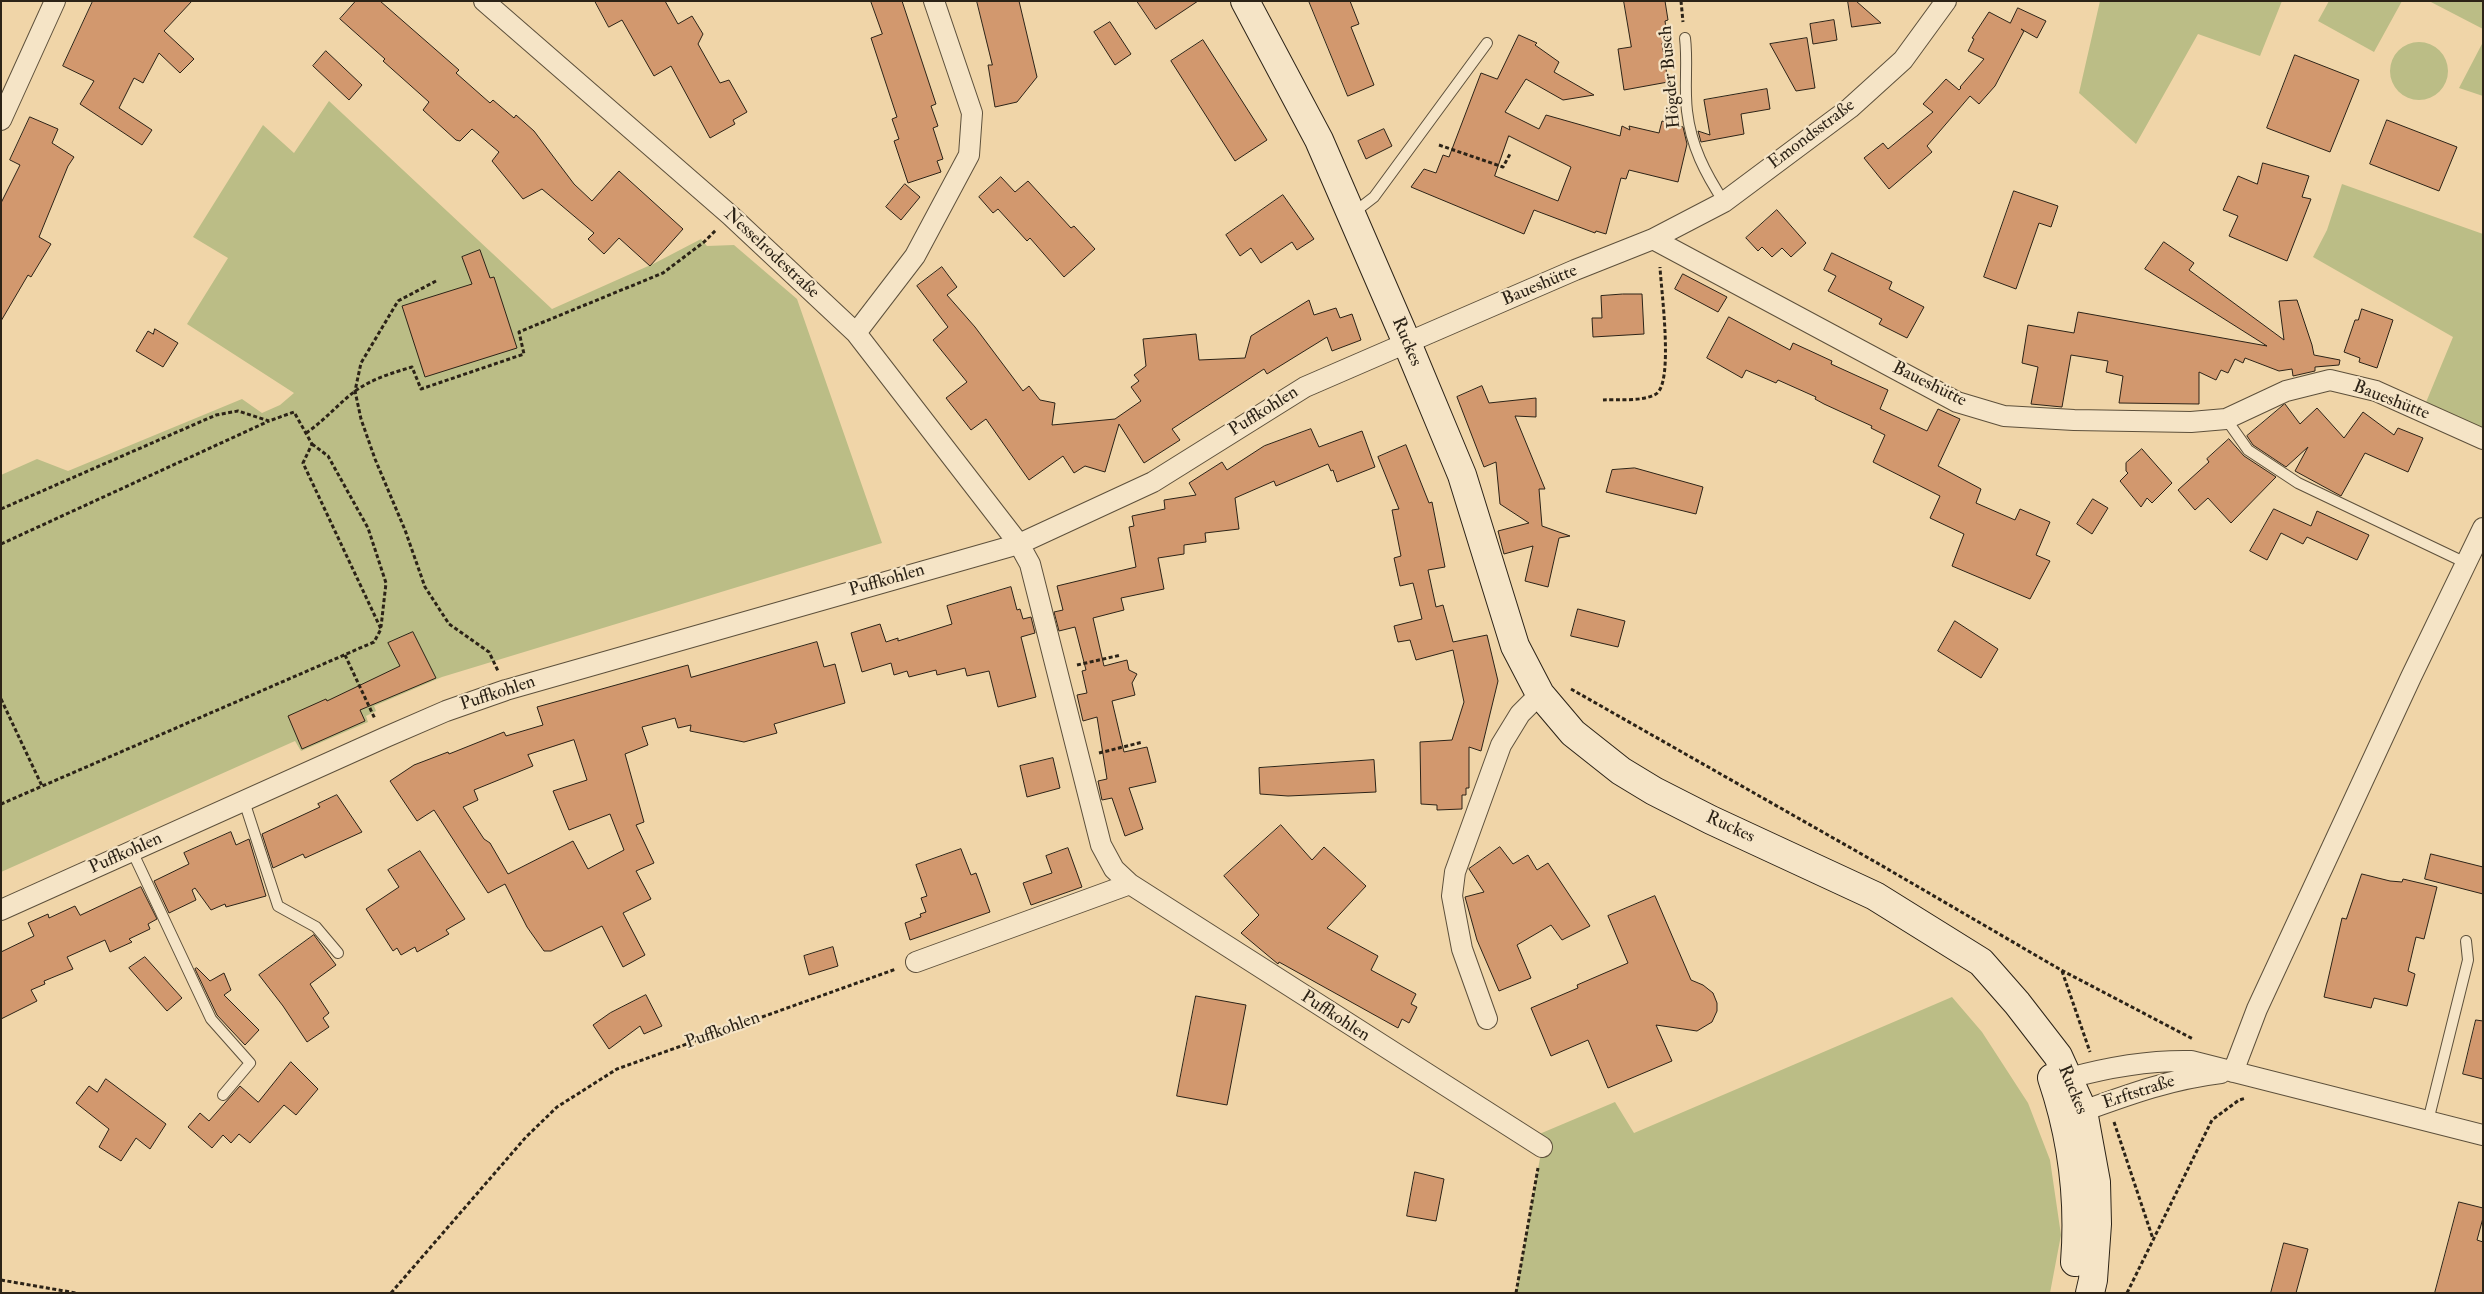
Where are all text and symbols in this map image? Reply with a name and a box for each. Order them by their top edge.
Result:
street label: Högder Busch [1656,25,1686,129]
street label: Emondsstraße [1764,95,1860,175]
street label: Nesselrodestraße [719,204,823,304]
street label: Baueshütte [1499,260,1581,312]
street label: Ruckes [1386,314,1426,370]
street label: Baueshütte [1888,358,1970,412]
street label: Baueshütte [2350,377,2432,425]
street label: Puffkohlen [1225,382,1303,442]
street label: Puffkohlen [847,560,927,602]
street label: Puffkohlen [458,672,538,716]
street label: Ruckes [1702,807,1758,849]
street label: Puffkohlen [86,828,166,880]
street label: Puffkohlen [1297,987,1373,1047]
street label: Puffkohlen [683,1008,763,1054]
street label: Ruckes [2052,1062,2092,1118]
street label: Erftstraße [2100,1071,2178,1115]

